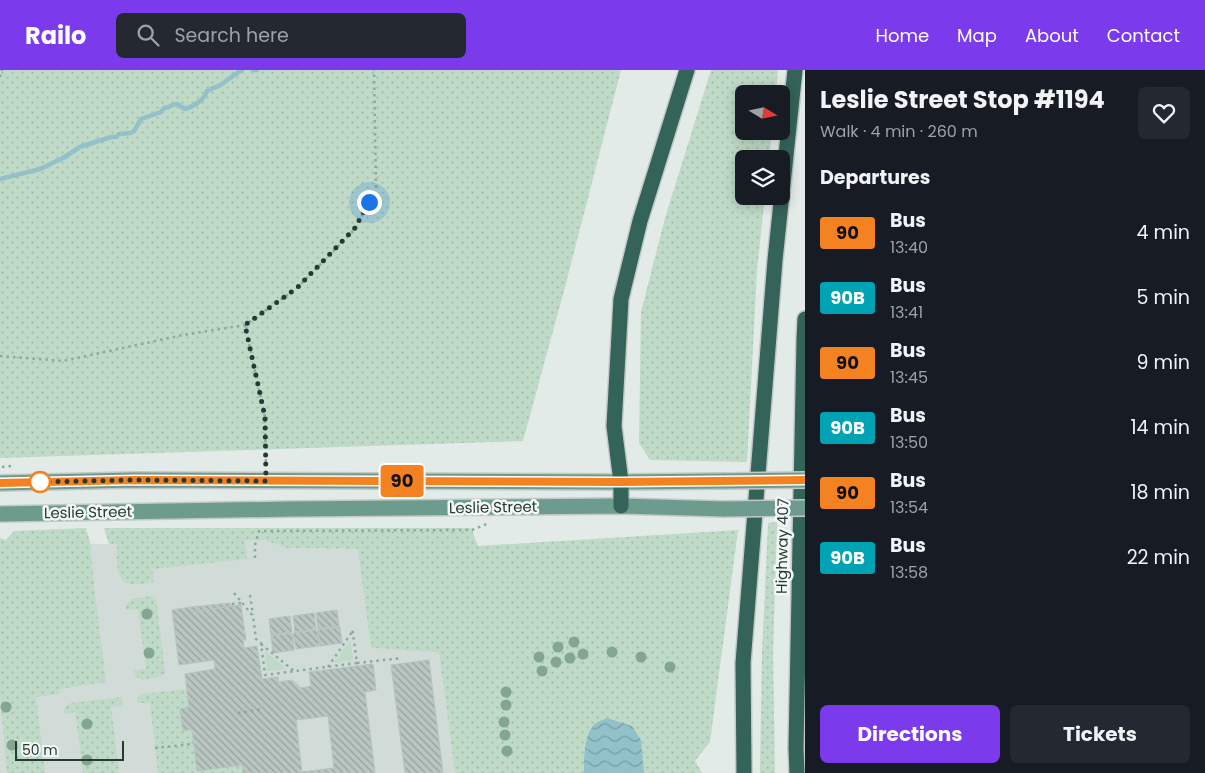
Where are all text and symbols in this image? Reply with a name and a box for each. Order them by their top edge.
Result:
search box [116,13,466,58]
text: Railo [25,19,86,52]
icon: search [134,21,162,49]
text: Search here [174,22,289,49]
text: Home [875,23,929,48]
text: Map [957,23,997,48]
text: About [1025,23,1079,48]
text: Contact [1107,23,1180,48]
text: Leslie Street Stop #1194 [820,83,1105,116]
north arrow [735,85,790,140]
map controls [735,85,790,205]
button: heart [1138,87,1190,139]
text: Walk · 4 min · 260 m [820,120,978,143]
button: layers [735,150,790,205]
text: Departures [820,164,930,191]
your location [357,190,382,215]
text: Bus [890,207,926,234]
text: 4 min [1137,219,1190,246]
text: 90 [836,220,859,245]
text: 13:40 [890,236,928,259]
text: Bus [890,272,926,299]
text: 5 min [1137,284,1190,311]
text: 90B [830,285,865,310]
text: 13:41 [890,301,923,324]
text: Bus [890,337,926,364]
text: 9 min [1137,349,1190,376]
text: 90 [836,350,859,375]
text: 13:45 [890,366,928,389]
text: Bus [890,402,926,429]
text: 14 min [1130,414,1190,441]
text: 90B [830,415,865,440]
text: 13:50 [890,431,928,454]
line badge: 90 [380,465,424,497]
text: Bus [890,467,926,494]
text: 90 [391,468,413,493]
unlabelled marker [29,471,51,493]
text: 18 min [1130,479,1190,506]
text: 90 [836,480,859,505]
street label: Leslie Street [449,496,537,518]
text: 13:54 [890,496,928,519]
street label: Highway 407 [771,498,793,594]
street label: Leslie Street [44,501,132,523]
text: Bus [890,532,926,559]
text: 22 min [1127,544,1190,571]
text: 90B [830,545,865,570]
text: 13:58 [890,561,928,584]
button: Directions [820,705,1000,763]
button: Tickets [1010,705,1190,763]
scale bar [15,738,124,761]
text: 50 m [22,740,58,760]

